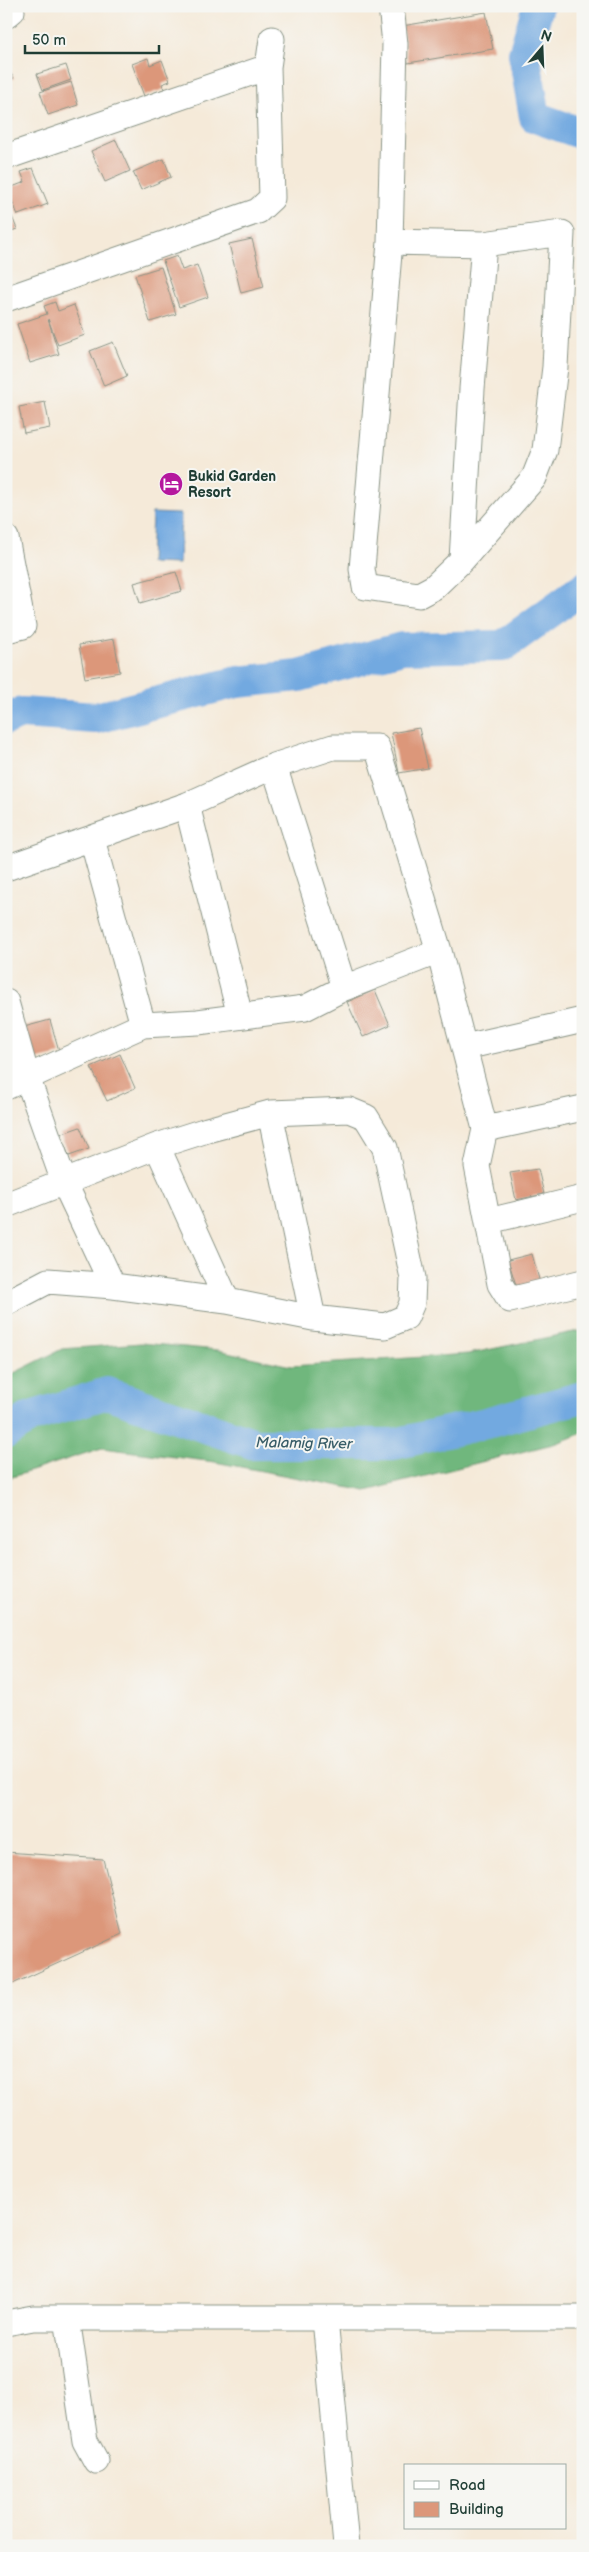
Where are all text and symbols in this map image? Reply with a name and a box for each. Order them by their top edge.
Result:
scale bar [25,22,159,54]
north arrow [516,22,566,72]
text: N [538,26,554,46]
text: 50 m [32,31,66,50]
place label: Bukid Garden Resort [188,468,276,501]
hotel icon: Bukid Garden Resort [158,471,184,497]
water label: Malamig River [256,1433,354,1454]
legend [404,2464,566,2530]
text: Road [449,2476,485,2495]
text: Building [449,2500,504,2519]

